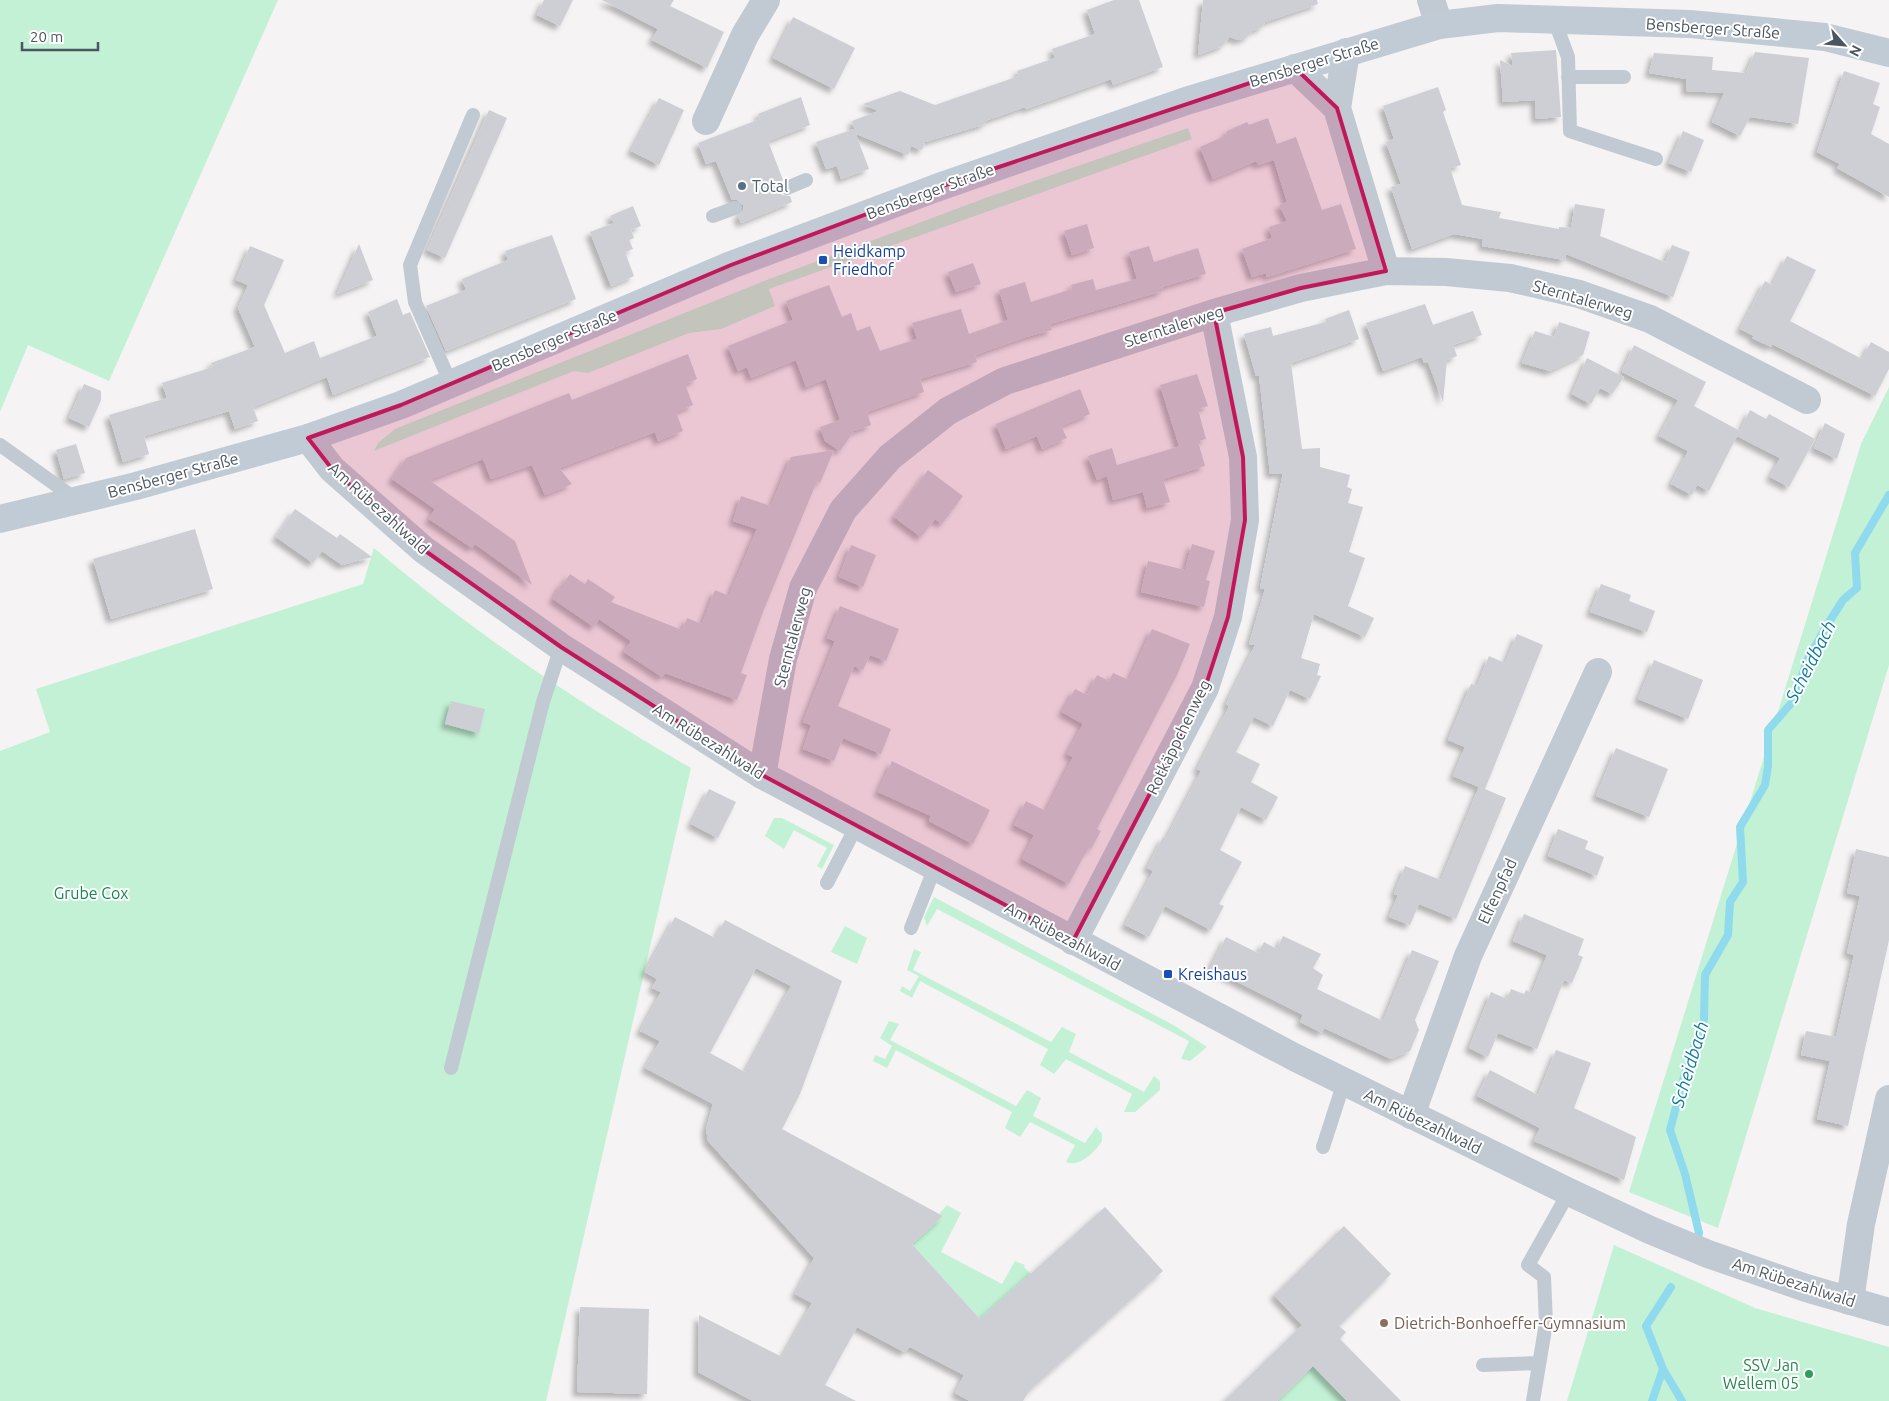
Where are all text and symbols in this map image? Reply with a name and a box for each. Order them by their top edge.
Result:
street label: Bensberger Straße [1645,14,1781,42]
scale bar [22,20,99,52]
north arrow [1819,20,1869,70]
text: 20 m [30,28,63,45]
street label: Bensberger Straße [1247,34,1381,90]
text: N [1846,43,1865,59]
street label: Bensberger Straße [864,160,996,222]
place label: Total [752,177,788,195]
marker: Total [736,180,748,192]
place label: Heidkamp Friedhof [833,242,906,278]
marker: Heidkamp Friedhof [817,254,829,266]
street label: Sterntalerweg [1531,276,1635,322]
street label: Sterntalerweg [1122,302,1226,350]
street label: Bensberger Straße [489,305,619,375]
street label: Bensberger Straße [106,449,240,501]
street label: Am Rübezahlwald [325,458,433,558]
street label: Sterntalerweg [770,585,814,689]
water label: Scheidbach [1780,617,1839,706]
street label: Rotkäppchenweg [1142,677,1214,797]
street label: Am Rübezahlwald [650,699,768,783]
street label: Elfenpfad [1474,855,1520,927]
park label: Grube Cox [54,884,128,902]
street label: Am Rübezahlwald [1002,898,1124,974]
place label: Kreishaus [1178,965,1247,983]
marker: Kreishaus [1162,968,1174,980]
water label: Scheidbach [1666,1019,1712,1110]
street label: Am Rübezahlwald [1361,1085,1485,1157]
street label: Am Rübezahlwald [1730,1254,1858,1310]
place label: Dietrich-Bonhoeffer-Gymnasium [1394,1314,1626,1332]
marker: Dietrich-Bonhoeffer-Gymnasium [1378,1317,1390,1329]
place label: SSV Jan Wellem 05 [1723,1356,1799,1392]
marker: SSV Jan Wellem 05 [1803,1368,1815,1380]

